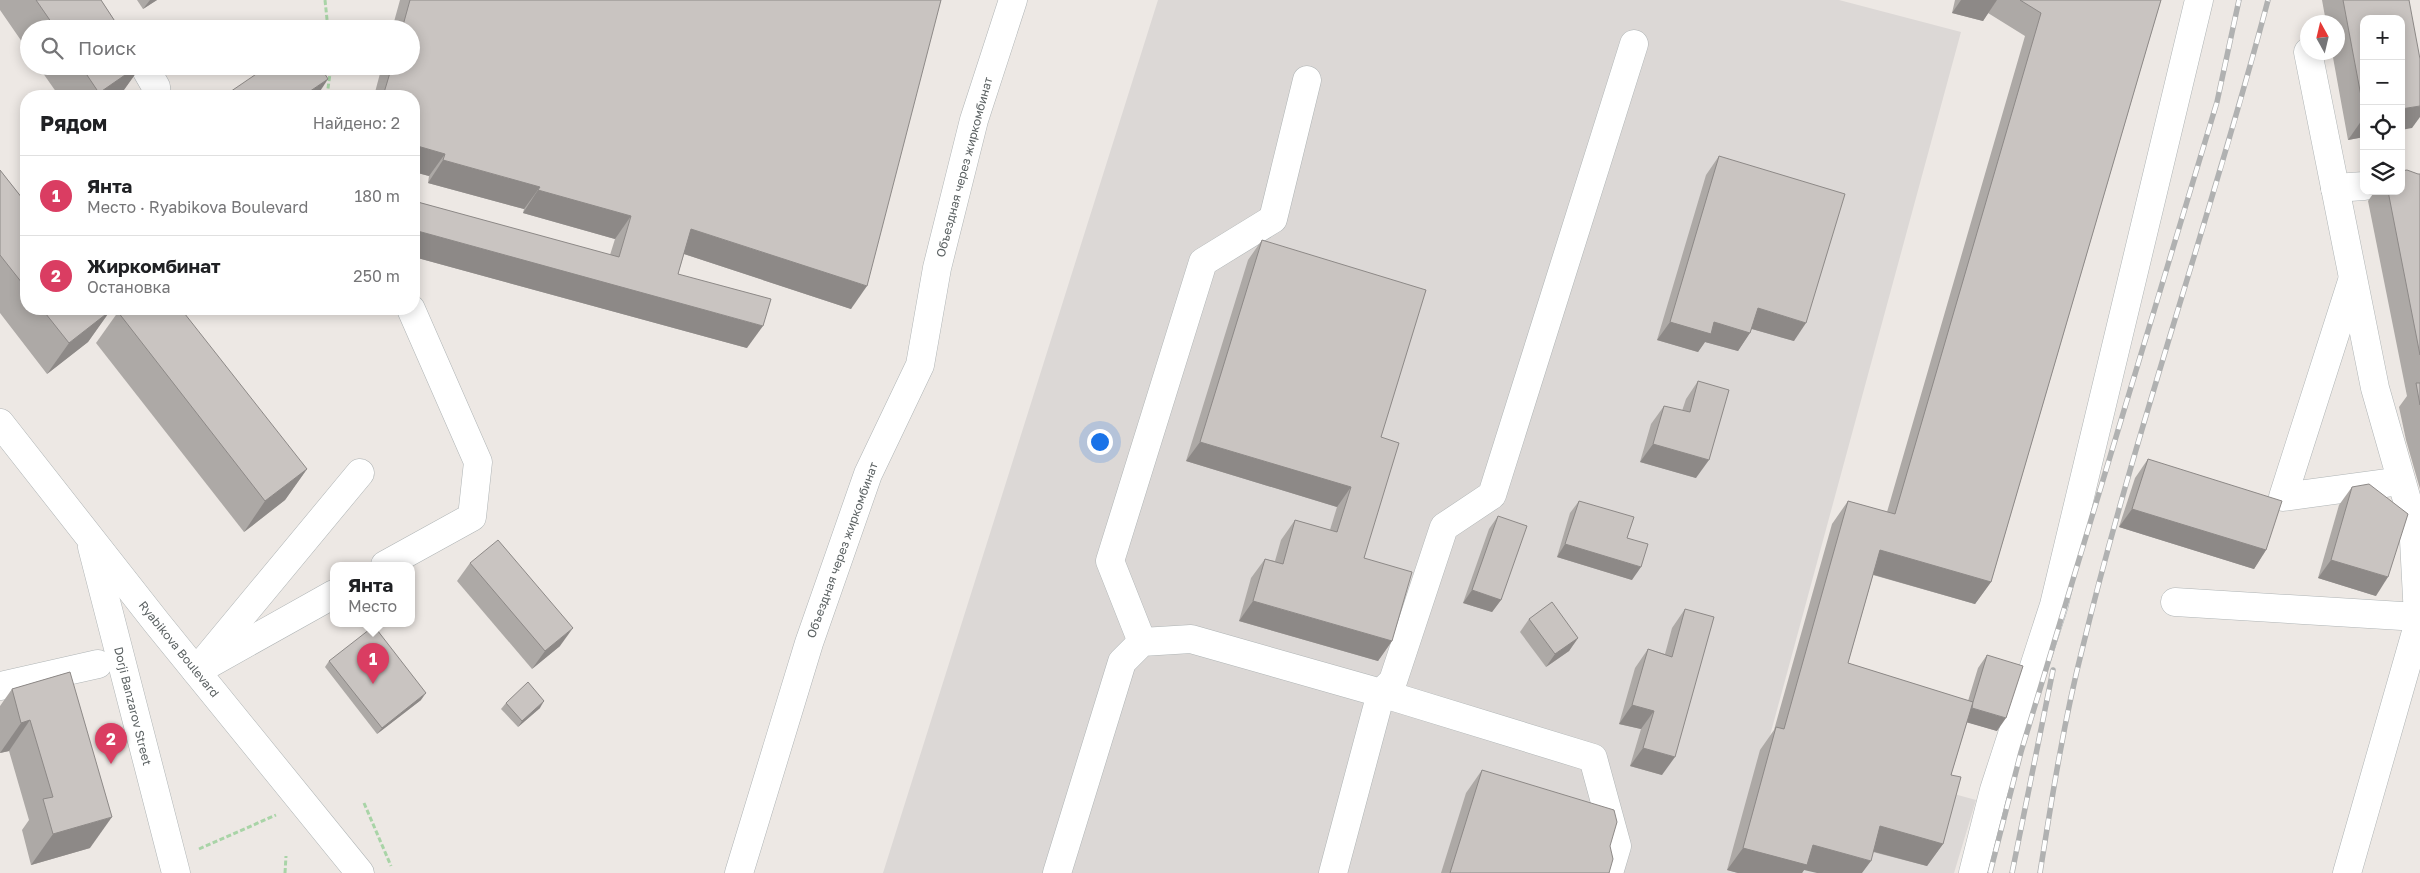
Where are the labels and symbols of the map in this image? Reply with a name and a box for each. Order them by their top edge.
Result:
north arrow [2300,15,2345,60]
street label: Объездная через жиркомбинат [933,75,995,259]
your location [1087,429,1113,455]
street label: Объездная через жиркомбинат [803,460,881,640]
street label: Ryabikova Boulevard [136,598,222,700]
pin: 1 [357,643,389,684]
street label: Dorji Banzarov Street [111,645,155,767]
pin: 2 [95,723,127,764]

